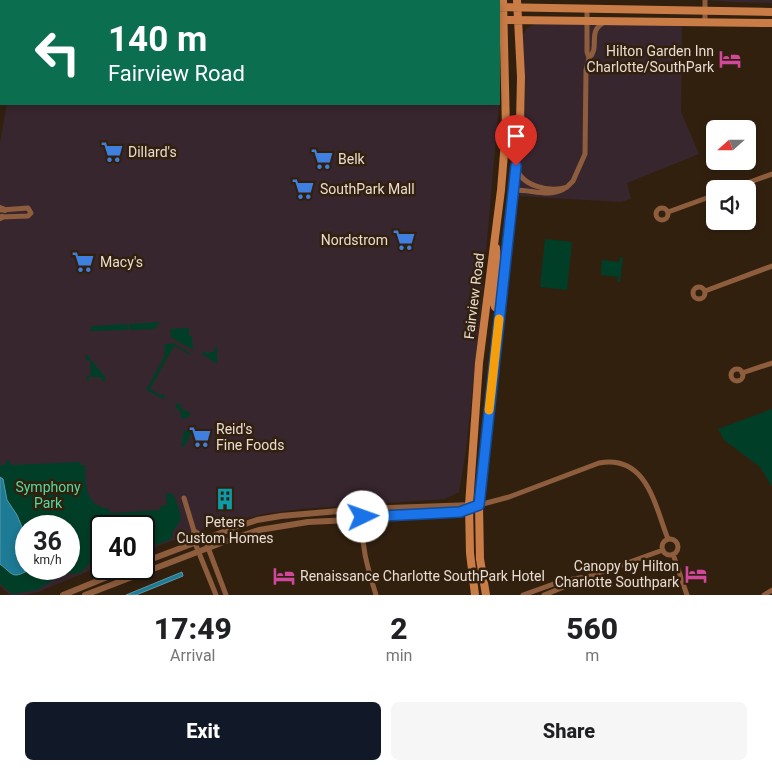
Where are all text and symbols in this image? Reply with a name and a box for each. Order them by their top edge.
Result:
text: 140 m [108,19,207,60]
icon: left [25,20,90,85]
place label: Hilton Garden Inn Charlotte/SouthPark [587,43,715,75]
hotel icon: Hilton Garden Inn Charlotte/SouthPark [717,46,743,72]
text: Fairview Road [108,61,245,86]
pin [495,115,537,166]
north arrow [706,120,756,170]
map controls [706,120,756,230]
icon: arrive [502,122,530,150]
supermarket icon: Dillard's [99,139,125,165]
place label: Dillard's [128,144,177,160]
supermarket icon: Belk [309,146,335,172]
place label: Belk [338,151,366,167]
supermarket icon: SouthPark Mall [290,176,316,202]
button: sound [706,180,756,230]
place label: SouthPark Mall [320,181,415,197]
supermarket icon: Nordstrom [391,227,417,253]
place label: Nordstrom [321,232,388,248]
supermarket icon: Macy's [70,249,96,275]
street label: Fairview Road [461,252,487,340]
place label: Macy's [100,254,143,270]
place label: Reid's Fine Foods [216,421,284,453]
supermarket icon: Reid's Fine Foods [187,424,213,450]
park label: Symphony Park [15,479,81,511]
building icon: Peters Custom Homes [212,486,238,512]
position arrow [336,490,388,542]
place label: Peters Custom Homes [176,514,274,546]
speed limit sign: 40 [90,515,155,580]
text: 36 [33,527,62,556]
text: km/h [33,553,62,567]
place label: Canopy by Hilton Charlotte Southpark [555,558,680,590]
hotel icon: Canopy by Hilton Charlotte Southpark [683,561,709,587]
hotel icon: Renaissance Charlotte SouthPark Hotel [271,563,297,589]
place label: Renaissance Charlotte SouthPark Hotel [300,568,545,584]
text: 17:49 [154,611,232,646]
text: 2 [390,611,408,646]
text: 560 [566,611,618,646]
text: Arrival [170,646,216,665]
text: min [386,646,412,665]
text: m [585,646,599,665]
button: Exit [25,702,381,760]
button: Share [391,702,747,760]

